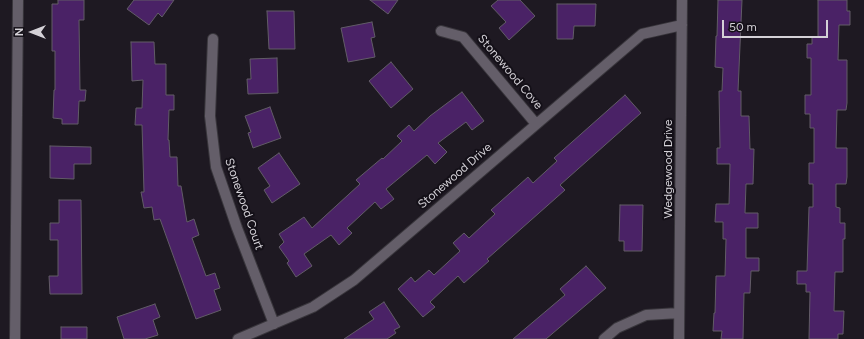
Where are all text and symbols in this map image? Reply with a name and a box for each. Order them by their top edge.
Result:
north arrow [12,12,52,52]
scale bar [724,12,830,38]
text: 50 m [729,20,757,34]
text: N [13,28,26,36]
street label: Stonewood Cove [475,32,545,112]
street label: Wedgewood Drive [661,120,675,218]
street label: Stonewood Drive [415,140,495,212]
street label: Stonewood Court [222,156,266,252]

